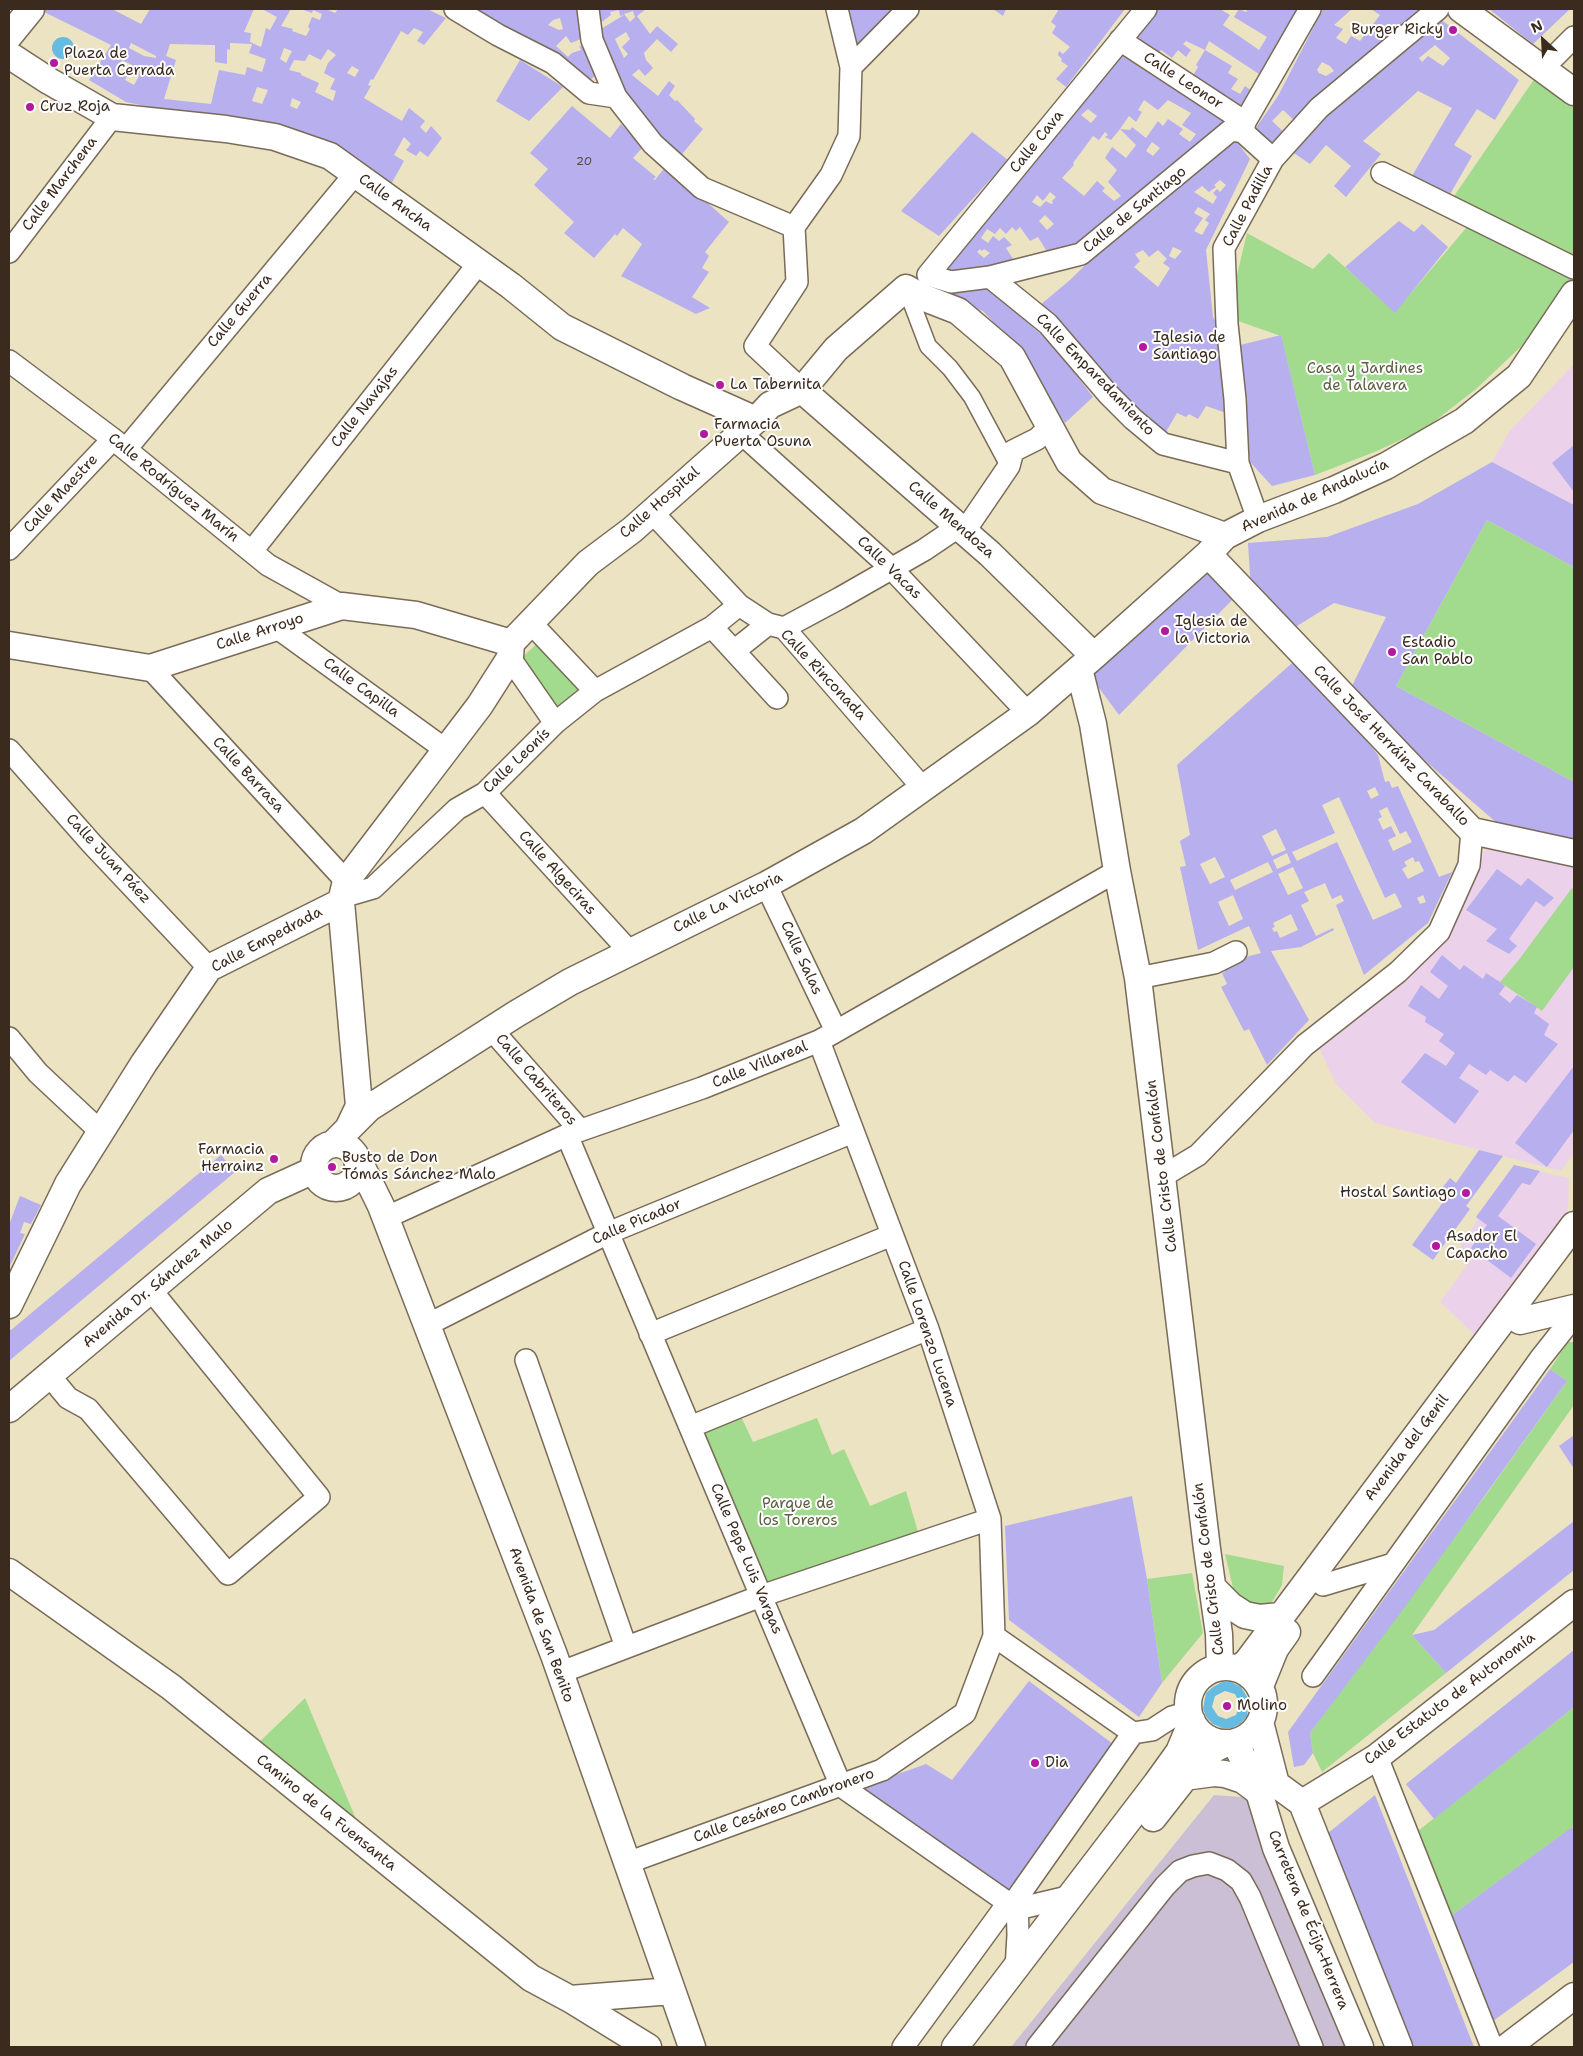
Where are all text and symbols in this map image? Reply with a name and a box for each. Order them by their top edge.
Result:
north arrow [1518,15,1568,65]
text: N [1528,16,1545,37]
place label: Burger Ricky [1351,21,1443,39]
marker: Burger Ricky [1447,24,1459,36]
place label: Plaza de Puerta Cerrada [64,45,174,80]
street label: Calle Leonor [1140,49,1226,113]
marker: Plaza de Puerta Cerrada [48,57,60,69]
place label: Cruz Roja [40,98,110,116]
marker: Cruz Roja [24,101,36,113]
street label: Calle Cava [1006,107,1068,177]
street label: Calle Marchena [19,133,101,235]
house number: 20 [576,155,592,169]
street label: Calle Padilla [1219,162,1277,250]
street label: Calle de Santiago [1080,163,1190,257]
street label: Calle Ancha [355,170,435,236]
street label: Calle Guerra [204,270,276,352]
street label: Calle Emparedamiento [1032,310,1158,440]
place label: Iglesia de Santiago [1153,329,1226,364]
marker: Iglesia de Santiago [1137,341,1149,353]
park label: Casa y Jardines de Talavera [1307,360,1423,395]
street label: Calle Navajas [328,363,402,451]
place label: La Tabernita [730,376,821,394]
marker: La Tabernita [714,379,726,391]
place label: Farmacia Puerta Osuna [714,416,811,451]
marker: Farmacia Puerta Osuna [698,428,710,440]
street label: Calle Rodríguez Marín [104,430,242,546]
street label: Calle Maestre [20,451,102,537]
street label: Avenida de Andalucía [1239,455,1391,537]
street label: Calle Hospital [616,463,704,543]
street label: Calle Mendoza [904,478,998,562]
street label: Calle Vacas [853,533,925,603]
street label: Calle Arroyo [214,609,306,655]
place label: Iglesia de la Victoria [1175,613,1250,648]
marker: Iglesia de la Victoria [1159,625,1171,637]
street label: Calle Rinconada [776,626,870,724]
place label: Estadio San Pablo [1402,634,1473,669]
marker: Estadio San Pablo [1386,646,1398,658]
street label: Calle Capilla [319,654,403,722]
street label: Calle José Herráinz Caraballo [1309,662,1473,830]
street label: Calle Leonís [480,724,554,798]
street label: Calle Barrasa [208,733,288,817]
street label: Calle Juan Páez [62,810,154,908]
street label: Calle Algeciras [514,827,600,919]
street label: Calle La Victoria [670,869,786,937]
street label: Calle Empedrada [208,903,326,977]
street label: Calle Salas [776,918,826,998]
street label: Calle Cabriteros [491,1031,581,1129]
street label: Calle Villareal [710,1038,810,1092]
street label: Calle Cristo de Confalón [1142,1079,1182,1253]
place label: Farmacia Herrainz [198,1141,264,1176]
place label: Busto de Don Tómas Sánchez Malo [342,1149,496,1184]
marker: Farmacia Herrainz [268,1153,280,1165]
marker: Busto de Don Tómas Sánchez Malo [326,1161,338,1173]
place label: Hostal Santiago [1340,1184,1456,1202]
marker: Hostal Santiago [1460,1187,1472,1199]
street label: Calle Picador [590,1195,684,1249]
street label: Avenida Dr. Sánchez Malo [79,1216,237,1352]
place label: Asador El Capacho [1446,1228,1517,1263]
marker: Asador El Capacho [1430,1240,1442,1252]
street label: Calle Lorenzo Lucena [893,1258,961,1410]
street label: Avenida del Genil [1361,1391,1453,1505]
street label: Calle Pepe Luis Vargas [706,1481,786,1637]
street label: Calle Cristo de Confalón [1189,1482,1229,1656]
park label: Parque de los Toreros [758,1495,838,1530]
street label: Avenida de San Benito [505,1545,577,1705]
street label: Calle Estatuto de Autonomía [1361,1629,1539,1769]
place label: Molino [1237,1697,1287,1715]
marker: Molino [1221,1700,1233,1712]
street label: Camino de la Fuensanta [252,1751,400,1875]
place label: Dia [1045,1754,1068,1772]
marker: Dia [1029,1757,1041,1769]
street label: Calle Cesáreo Cambronero [691,1765,877,1847]
street label: Carretera de Écija-Herrera [1264,1828,1352,2012]

